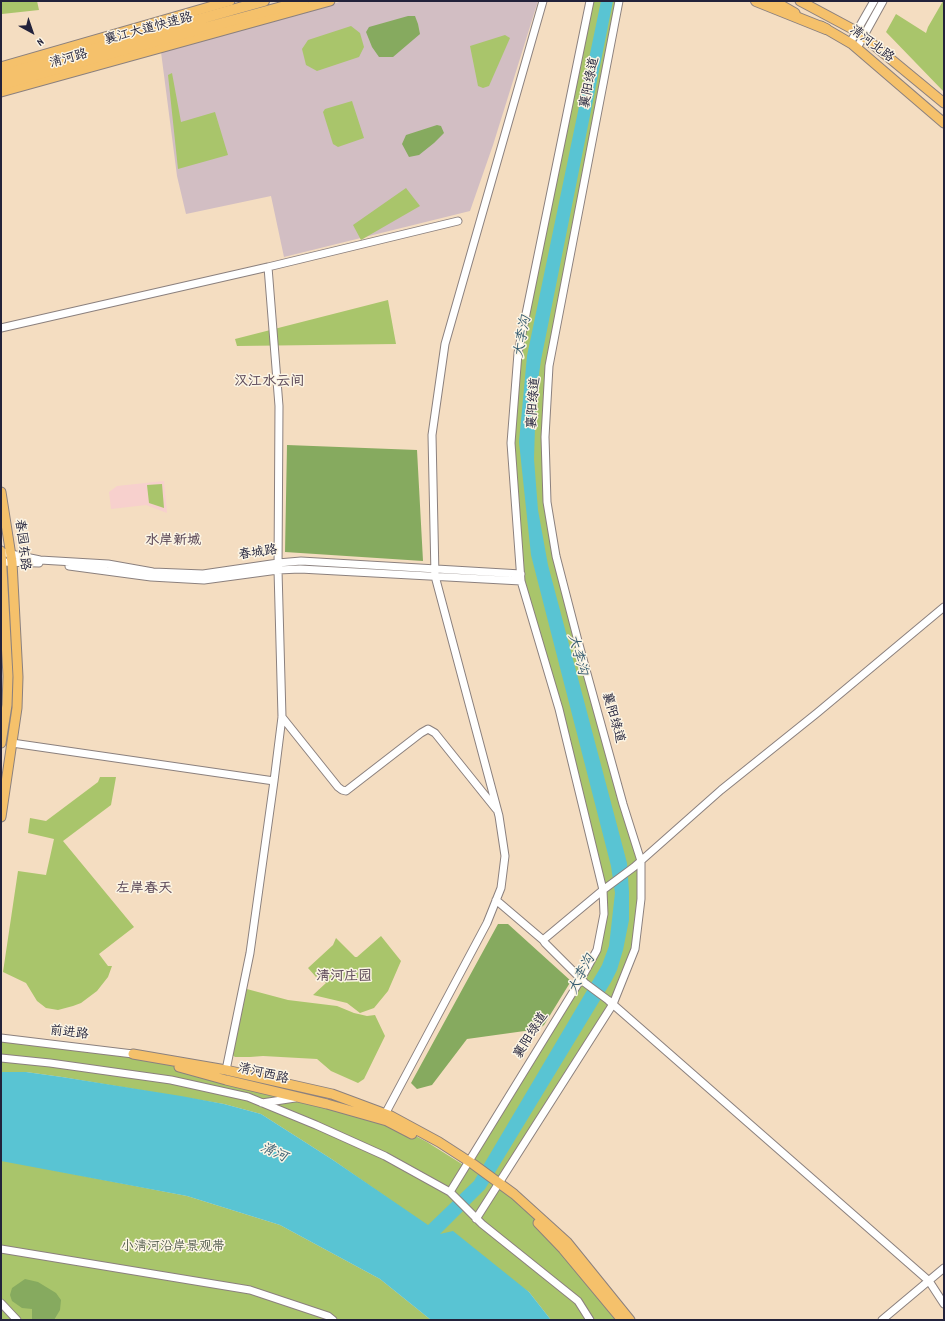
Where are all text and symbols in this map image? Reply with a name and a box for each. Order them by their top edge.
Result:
street label: 襄江大道快速路 [103,11,195,49]
north arrow [12,12,52,52]
street label: 清河北路 [846,23,896,67]
text: N [32,33,47,49]
street label: 清河路 [48,47,90,73]
street label: 襄阳绿道 [578,56,604,110]
water label: 大李沟 [512,315,536,359]
district label: 汉江水云间 [234,375,304,391]
street label: 襄阳绿道 [525,377,545,429]
street label: 春园东路 [10,518,32,572]
district label: 水岸新城 [145,534,201,550]
street label: 春城路 [238,544,278,564]
water label: 大李沟 [562,633,590,677]
street label: 襄阳绿道 [597,691,627,745]
district label: 左岸春天 [116,882,172,898]
water label: 大李沟 [566,952,600,998]
district label: 清河庄园 [316,970,372,986]
street label: 襄阳绿道 [512,1010,552,1062]
street label: 前进路 [49,1024,89,1044]
street label: 清河西路 [236,1062,290,1088]
water label: 清河 [257,1141,289,1167]
park label: 小清河沿岸景观带 [121,1240,225,1256]

